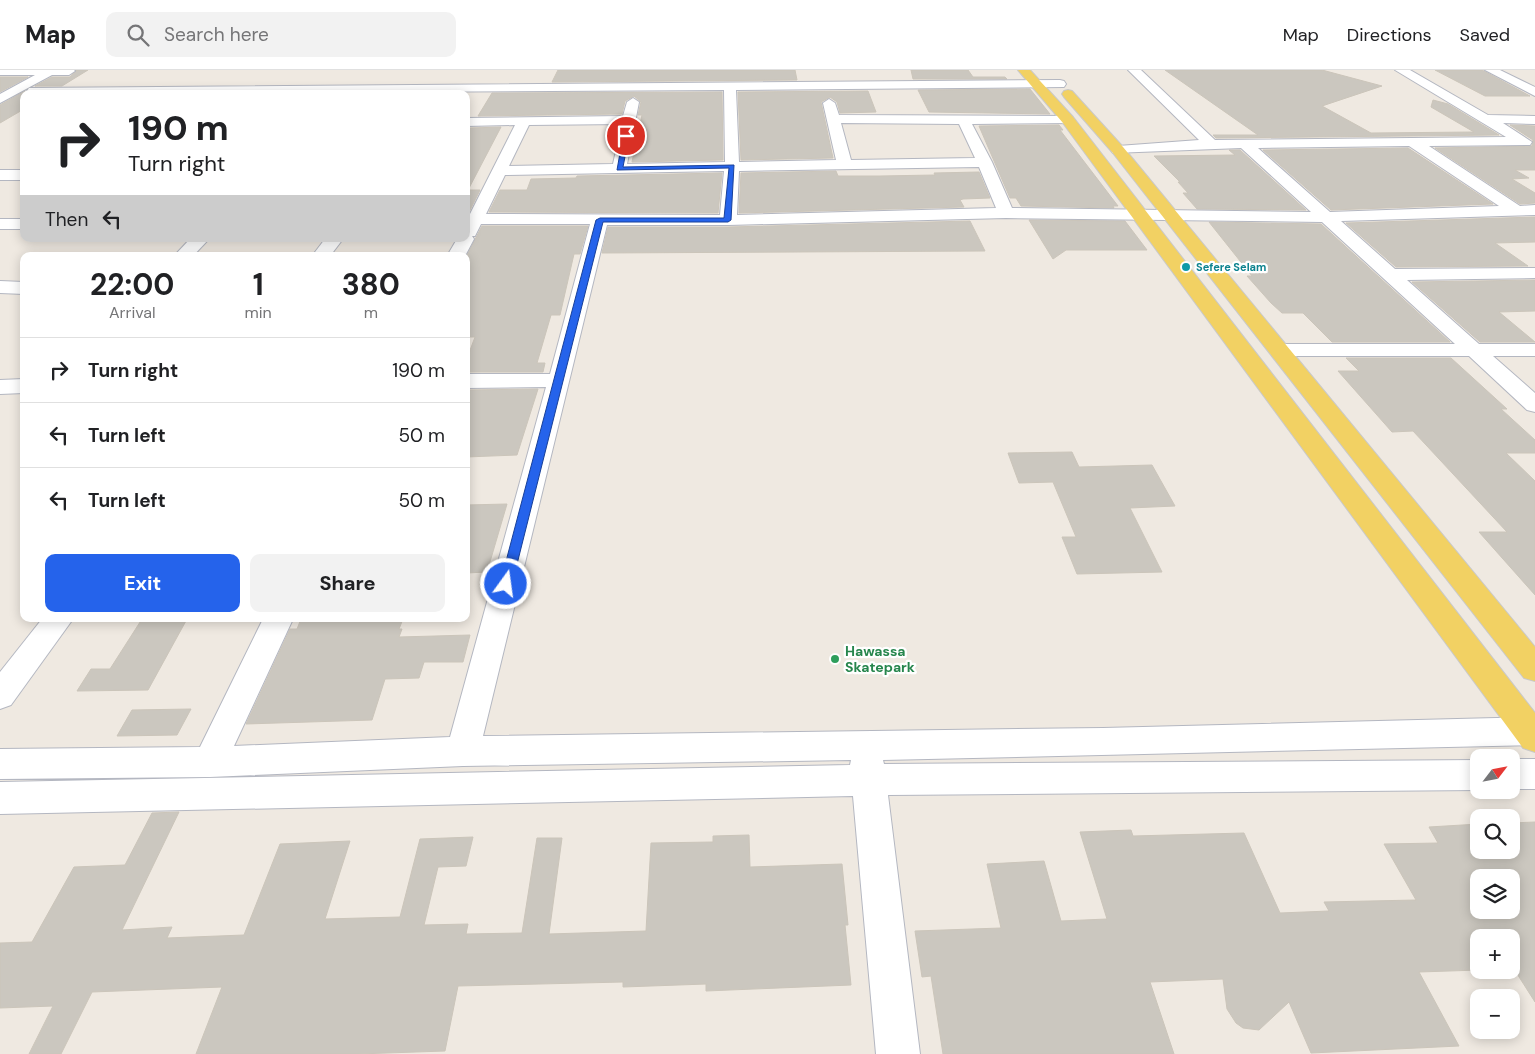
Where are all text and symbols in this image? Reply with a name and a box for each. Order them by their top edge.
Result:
search box [106,12,456,57]
text: Map [25,19,76,50]
icon: search [124,21,152,49]
text: Search here [164,22,269,47]
text: Map [1283,23,1319,47]
text: Directions [1347,23,1432,47]
text: Saved [1460,23,1510,47]
text: 190 m [128,105,229,151]
icon: right [45,110,110,175]
pin [605,115,647,157]
icon: arrive [612,122,640,150]
text: Turn right [128,149,225,178]
icon: left [98,205,126,233]
text: Then [45,207,88,232]
place label: Sefere Selam [1196,260,1266,274]
marker: Sefere Selam [1180,261,1192,273]
text: 22:00 [90,265,174,304]
text: 1 [253,265,264,304]
text: 380 [342,265,400,304]
text: Arrival [109,302,156,323]
text: min [244,302,272,323]
text: m [364,302,378,323]
icon: right [45,356,73,384]
text: Turn right [88,358,178,383]
text: 190 m [392,358,445,383]
icon: left [45,421,73,449]
text: Turn left [88,423,166,448]
text: 50 m [398,423,445,448]
icon: left [45,486,73,514]
text: Turn left [88,488,166,513]
text: 50 m [398,488,445,513]
button: Exit [45,554,240,612]
button: Share [250,554,445,612]
position arrow [479,557,531,609]
place label: Hawassa Skatepark [845,642,915,676]
marker: Hawassa Skatepark [829,653,841,665]
north arrow [1470,749,1520,799]
map controls [1470,749,1520,1039]
button: search [1470,809,1520,859]
button: layers [1470,869,1520,919]
button: + [1470,929,1520,979]
button: − [1470,989,1520,1039]

